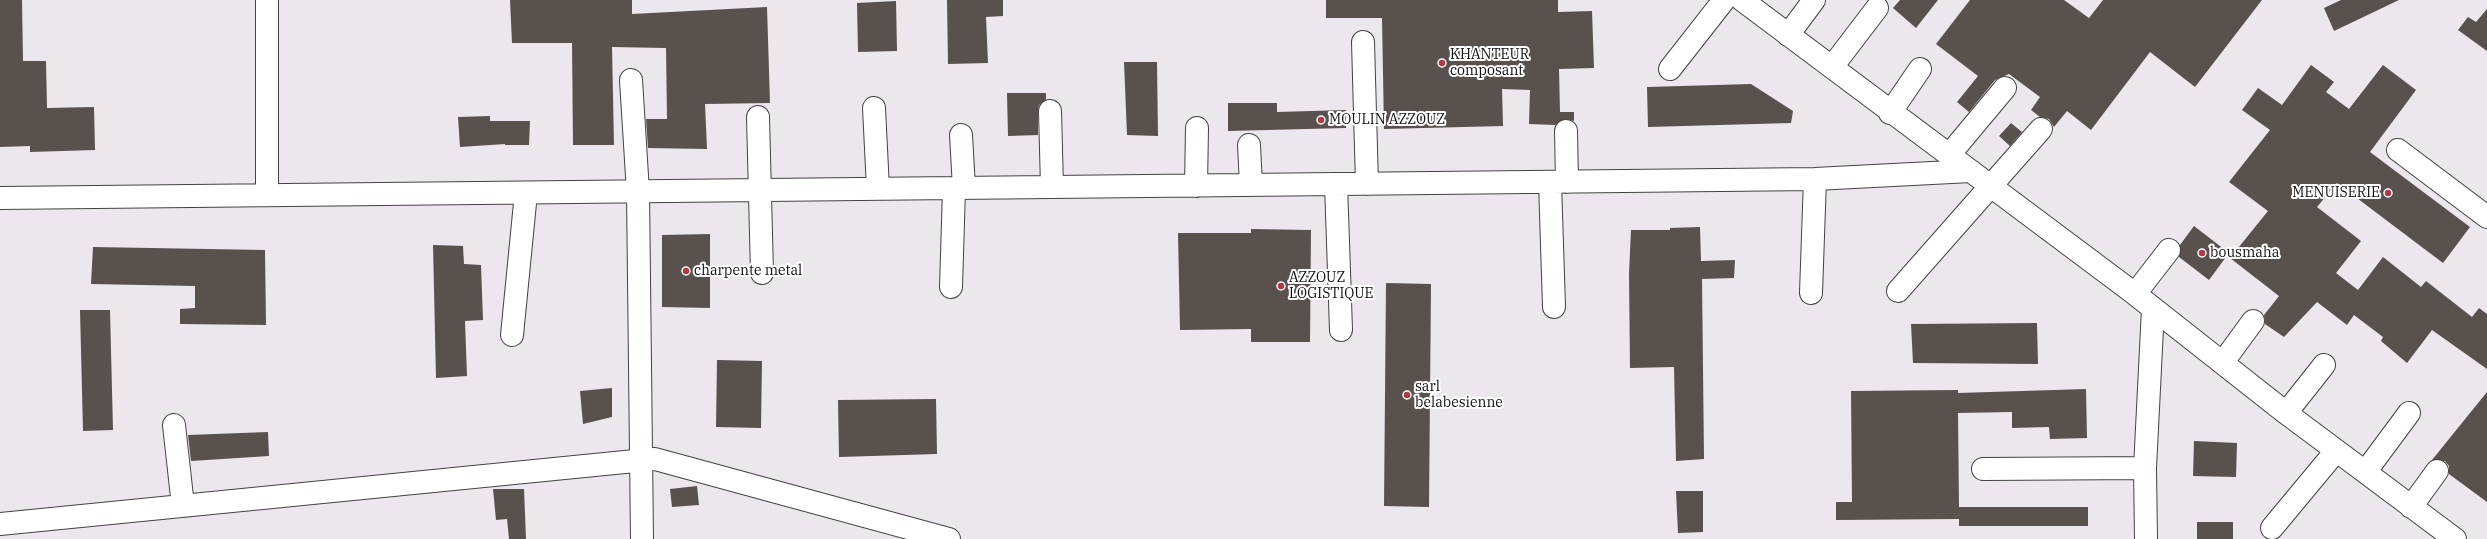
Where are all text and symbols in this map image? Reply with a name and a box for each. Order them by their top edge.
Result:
place label: KHANTEUR composant [1450,47,1529,80]
marker: KHANTEUR composant [1437,58,1447,68]
place label: MOULIN AZZOUZ [1329,112,1445,128]
marker: MOULIN AZZOUZ [1316,115,1326,125]
place label: MENUISERIE [2292,185,2380,201]
marker: MENUISERIE [2383,188,2393,198]
place label: bousmaha [2210,245,2279,261]
marker: bousmaha [2197,248,2207,258]
place label: charpente metal [694,263,802,279]
marker: charpente metal [681,266,691,276]
place label: AZZOUZ LOGISTIQUE [1289,270,1374,302]
marker: AZZOUZ LOGISTIQUE [1276,281,1286,291]
place label: sarl belabesienne [1415,379,1503,412]
marker: sarl belabesienne [1402,390,1412,400]

